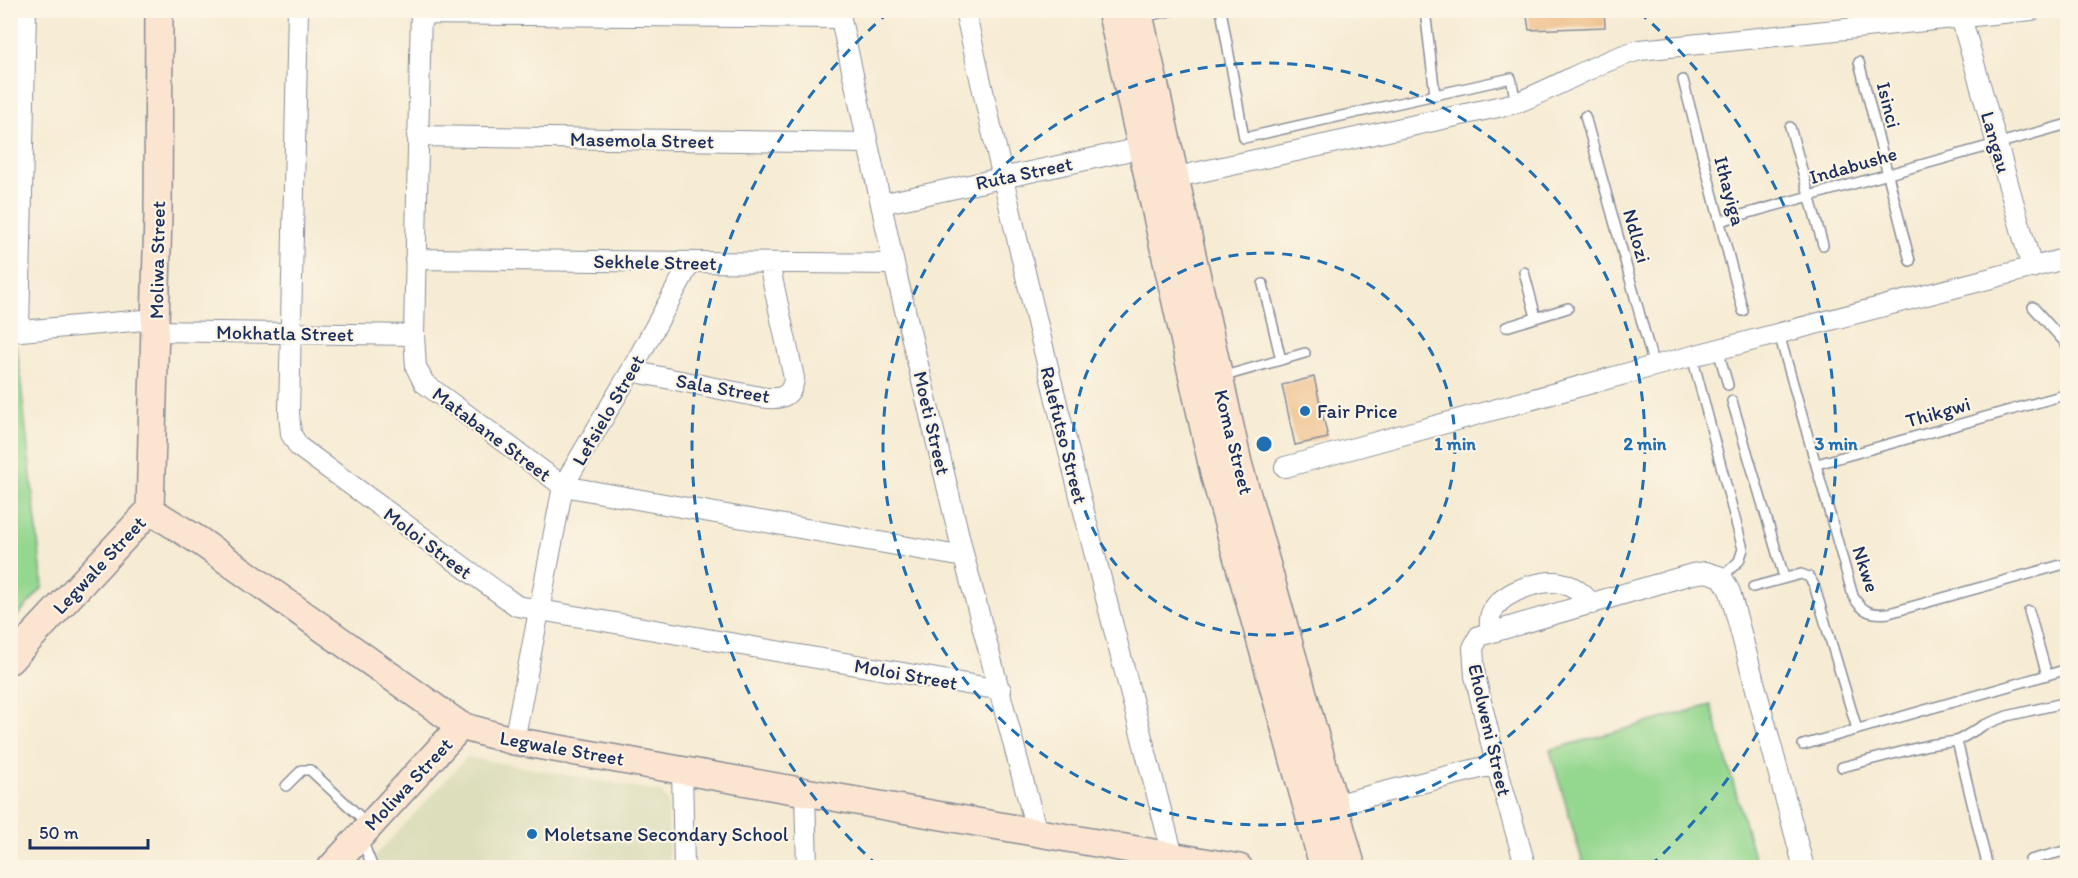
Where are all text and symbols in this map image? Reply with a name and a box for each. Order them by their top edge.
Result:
street label: Isinci [1872,79,1906,131]
street label: Langau [1976,108,2016,176]
street label: Masemola Street [570,127,714,153]
street label: Indabushe [1806,141,1900,189]
street label: Ruta Street [973,151,1075,195]
street label: Ithayiga [1709,154,1751,229]
street label: Moliwa Street [144,200,170,319]
street label: Ndlozi [1618,206,1656,266]
street label: Sekhele Street [593,249,717,275]
street label: Mokhatla Street [216,320,354,346]
street label: Lefsielo Street [567,350,649,470]
street label: Ralefutso Street [1035,364,1093,506]
street label: Sala Street [674,368,772,408]
street label: Moeti Street [908,369,956,477]
street label: Matabane Street [428,382,556,486]
street label: Koma Street [1209,387,1259,497]
street label: Thikgwi [1903,391,1973,433]
place label: Fair Price [1317,399,1398,423]
marker: Fair Price [1298,404,1312,418]
text: 1 min [1434,433,1476,455]
text: 2 min [1624,433,1667,455]
text: 3 min [1814,433,1858,455]
centre of rings [1254,434,1274,454]
street label: Moloi Street [379,502,477,584]
street label: Legwale Street [47,511,151,619]
street label: Nkwe [1847,543,1885,595]
street label: Moloi Street [852,653,960,695]
street label: Eholweni Street [1463,662,1517,798]
street label: Legwale Street [498,725,626,771]
street label: Moliwa Street [359,732,458,836]
scale bar [30,812,148,850]
text: 50 m [39,822,79,844]
place label: Moletsane Secondary School [544,822,789,846]
marker: Moletsane Secondary School [525,827,539,841]

